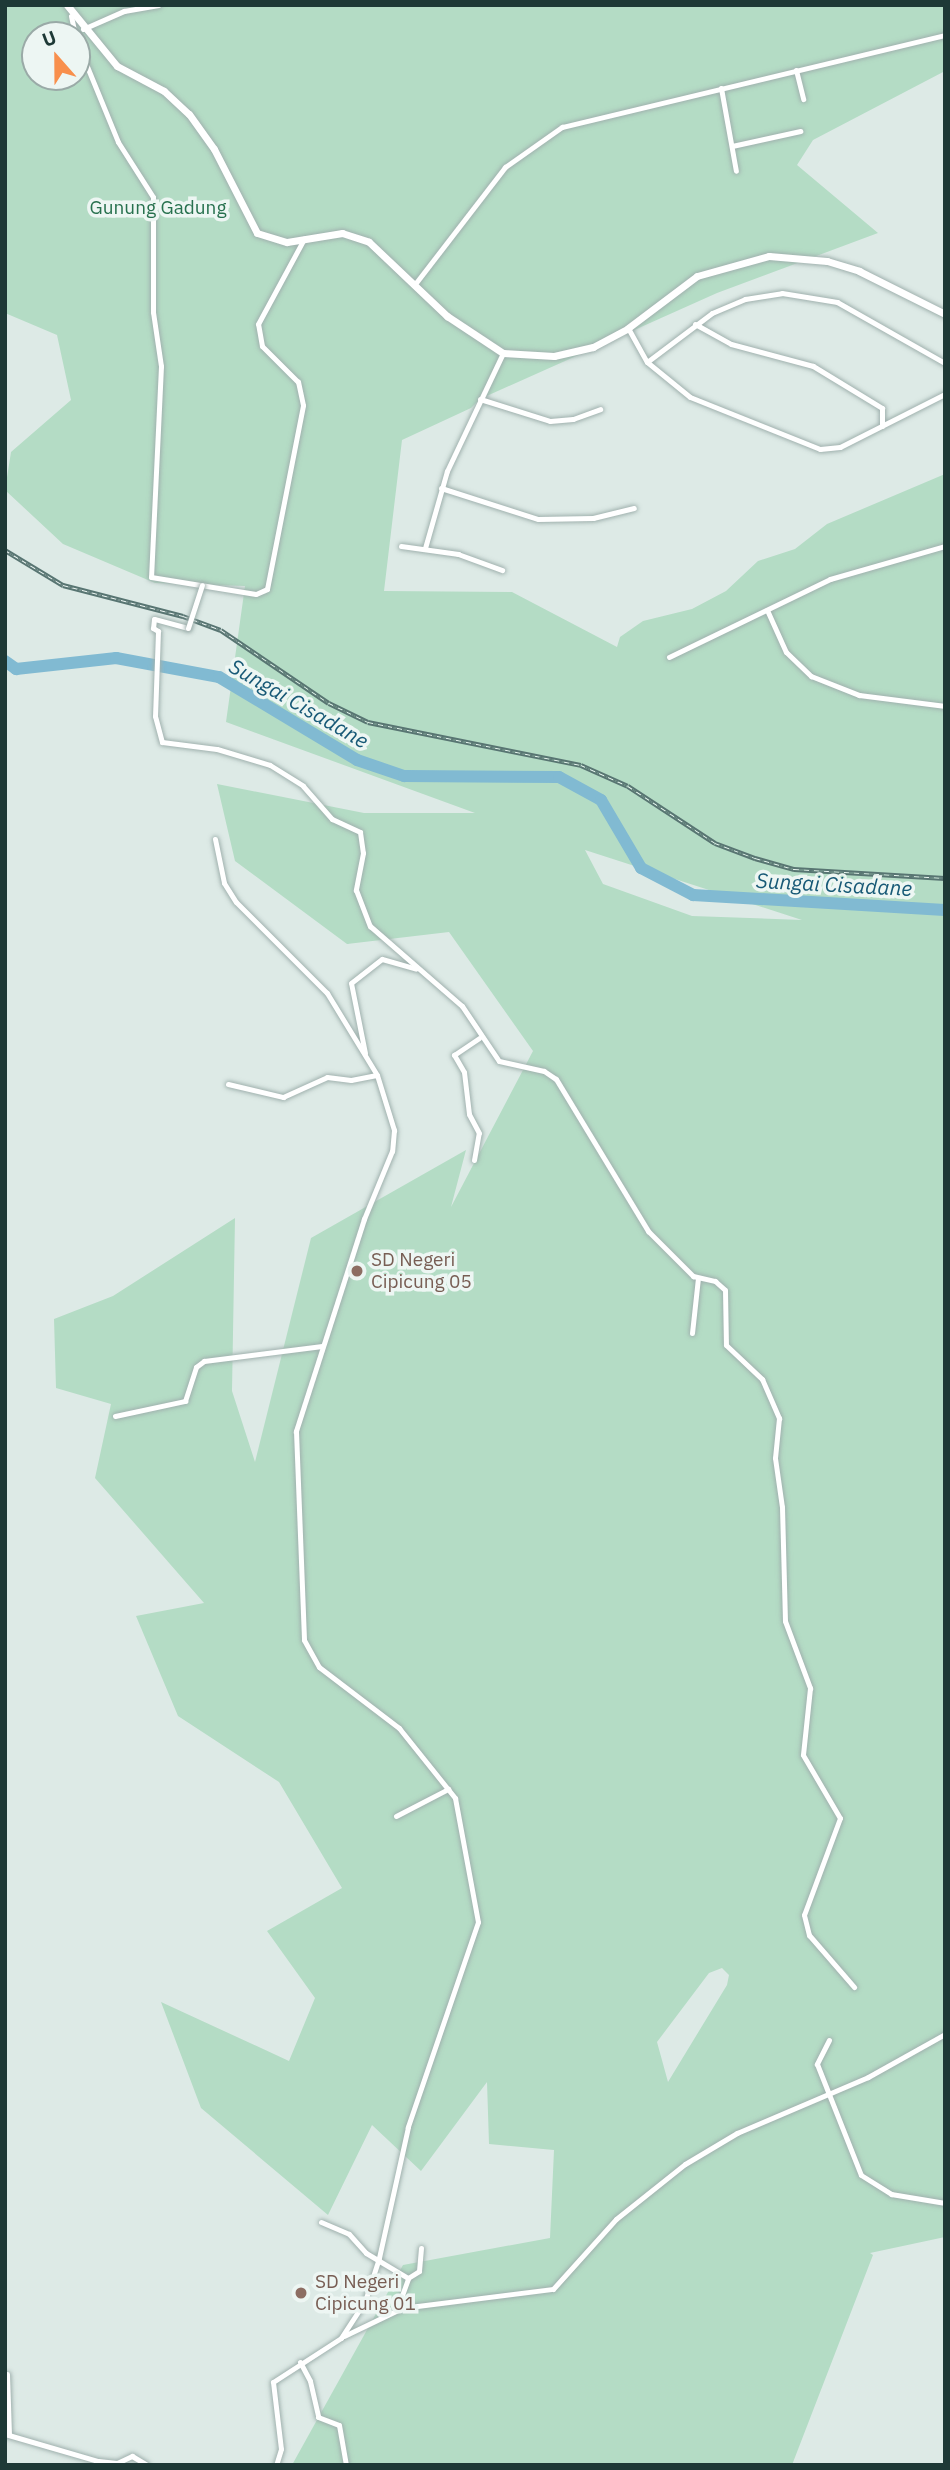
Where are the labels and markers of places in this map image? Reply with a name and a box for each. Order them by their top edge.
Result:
place label: SD Negeri Cipicung 05 [371,1249,472,1293]
marker: SD Negeri Cipicung 05 [349,1263,365,1279]
place label: SD Negeri Cipicung 01 [315,2271,416,2315]
marker: SD Negeri Cipicung 01 [293,2285,309,2301]

